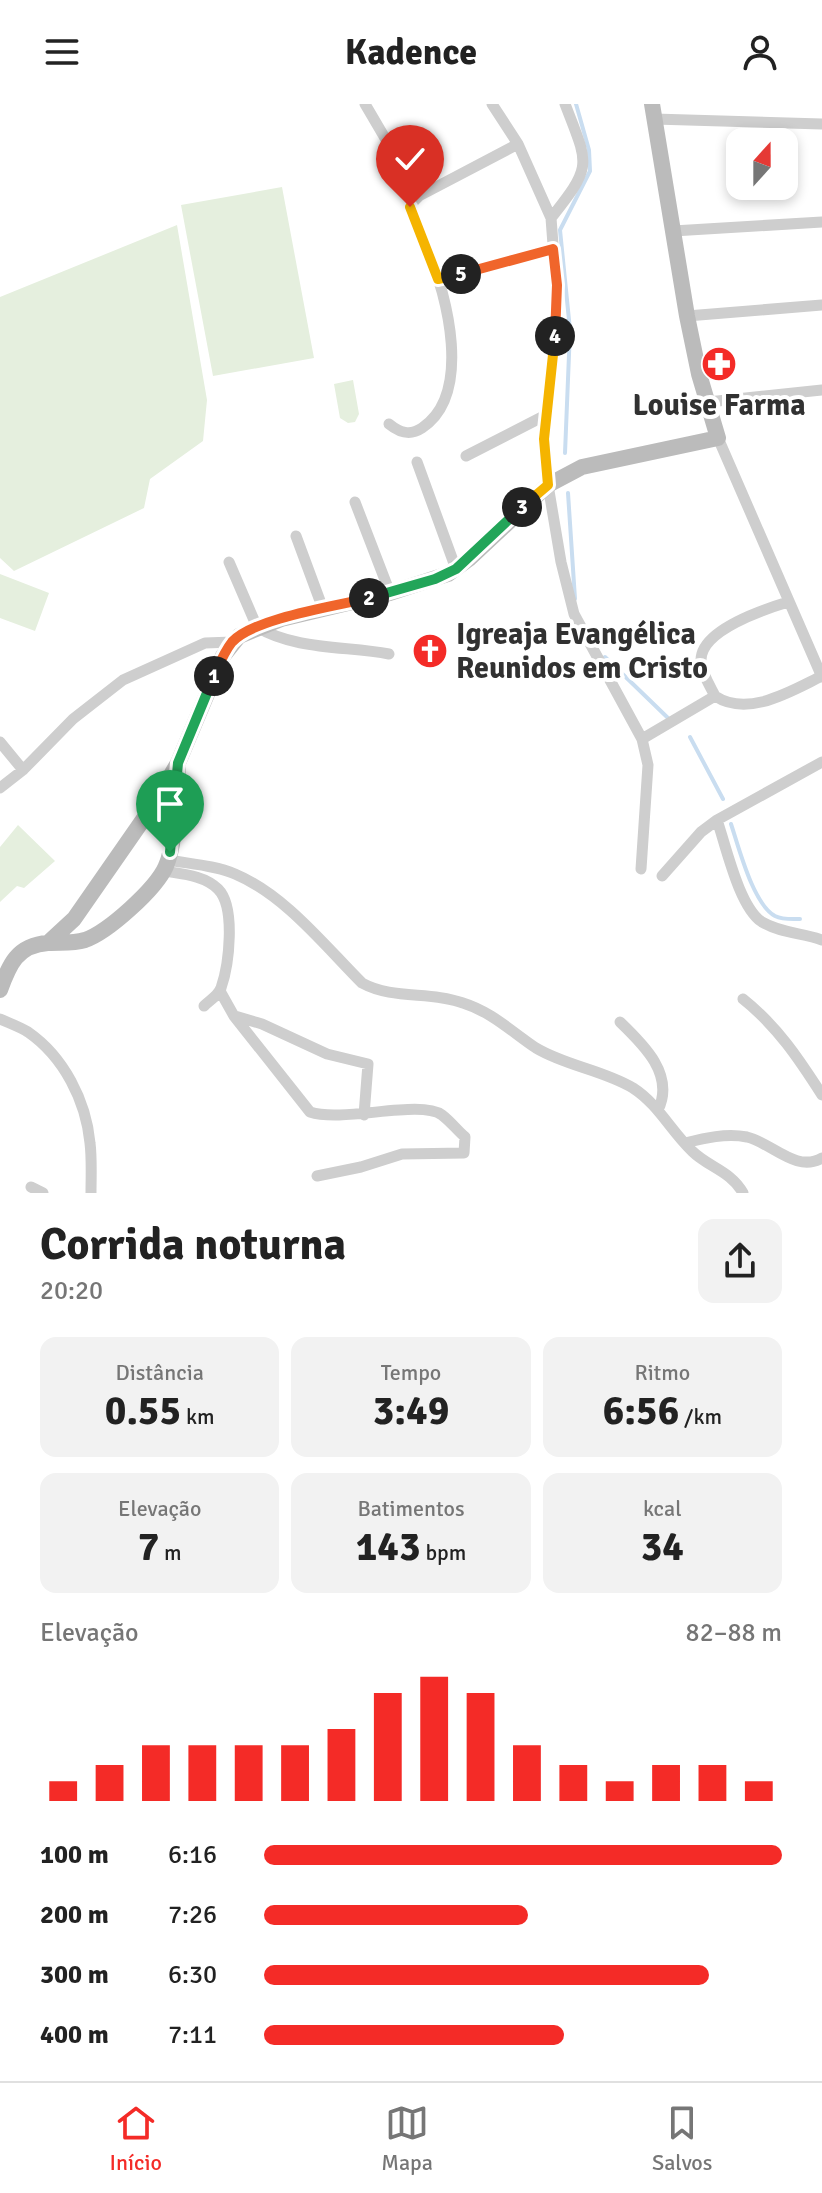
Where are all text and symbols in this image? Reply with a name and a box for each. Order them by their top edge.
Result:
icon: menu [40,30,84,74]
text: Kadence [345,30,477,75]
icon: person [738,30,782,74]
pin [376,125,444,207]
north arrow [726,128,798,200]
map controls [726,128,798,200]
icon: check [388,137,432,181]
pin: 5 [441,254,481,294]
text: 5 [455,260,467,287]
pin: 4 [535,316,575,356]
text: 4 [549,322,561,349]
pharmacy icon: Louise Farma [700,345,738,383]
place label: Louise Farma [632,387,806,424]
pin: 3 [502,487,542,527]
text: 3 [516,493,528,520]
pin: 2 [349,578,389,618]
text: 2 [363,584,375,611]
place label: Igreaja Evangélica Reunidos em Cristo [456,616,708,687]
church icon: Igreaja Evangélica Reunidos em Cristo [411,632,449,670]
pin: 1 [194,656,234,696]
text: 1 [208,662,220,689]
pin [136,770,204,852]
icon: arrive [148,782,192,826]
text: Corrida noturna [40,1218,346,1272]
button: share [698,1219,782,1303]
text: 20:20 [40,1275,103,1307]
text: Distância [115,1359,204,1386]
text: Tempo [381,1359,441,1386]
text: Ritmo [634,1359,690,1386]
text: 0.55 [105,1386,181,1436]
text: 3:49 [373,1386,449,1436]
text: 6:56 [603,1386,679,1436]
text: km [181,1403,215,1430]
text: /km [679,1403,722,1430]
text: Elevação [118,1495,201,1522]
text: Batimentos [357,1495,465,1522]
text: kcal [643,1495,682,1522]
text: 7 [138,1522,159,1572]
text: 143 [356,1522,421,1572]
text: 34 [641,1522,684,1572]
text: m [159,1539,182,1566]
text: bpm [421,1539,466,1566]
text: Elevação [40,1617,139,1649]
text: 82–88 m [686,1617,782,1649]
text: 100 m [40,1839,109,1871]
text: 6:16 [168,1839,217,1871]
text: 200 m [40,1899,109,1931]
text: 7:26 [168,1899,217,1931]
text: 300 m [40,1959,109,1991]
text: 6:30 [168,1959,217,1991]
text: 400 m [40,2019,109,2051]
text: 7:11 [168,2019,217,2051]
tab: Início [110,2101,162,2176]
tab: Mapa [381,2101,433,2176]
tab: Salvos [652,2101,712,2176]

